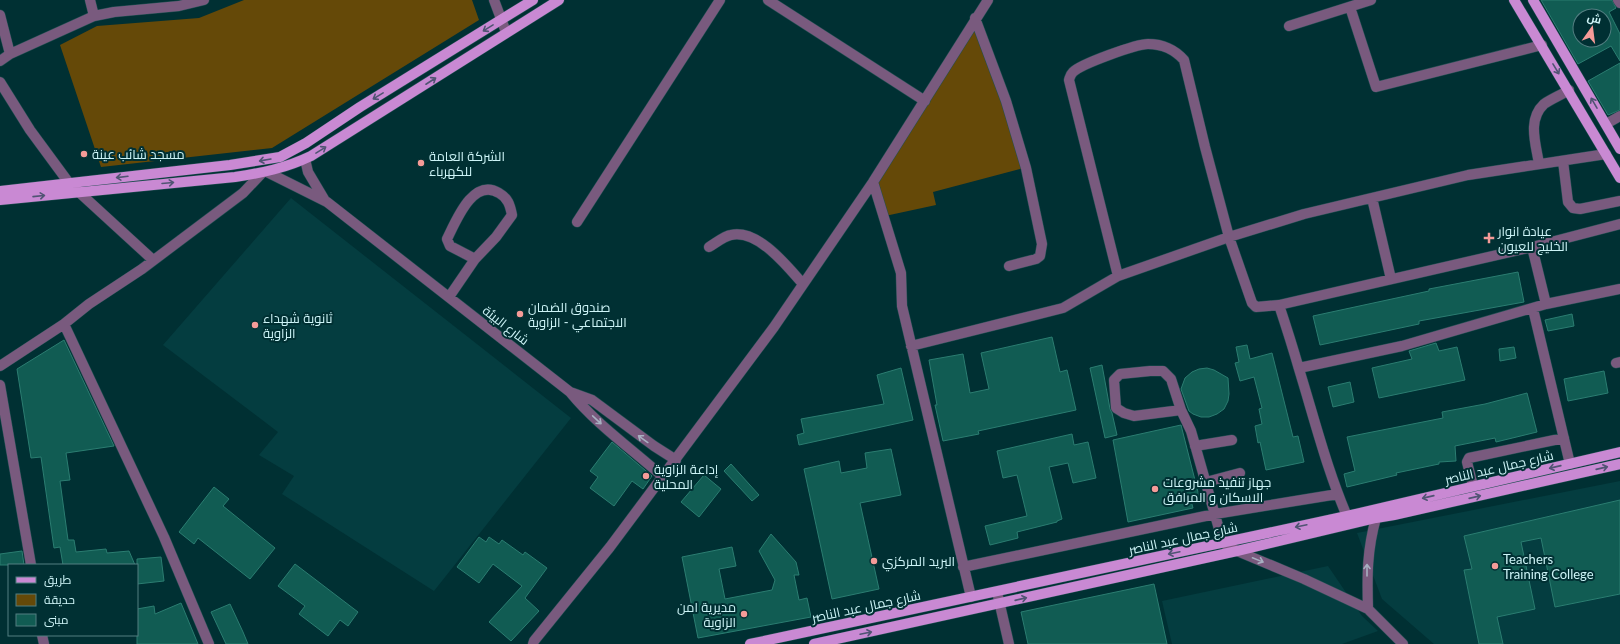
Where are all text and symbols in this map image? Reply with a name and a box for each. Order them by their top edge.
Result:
north arrow [1572,8,1612,48]
text: ش [1586,10,1603,27]
one-way arrow [482,24,494,32]
one-way arrow [1553,63,1561,75]
one-way arrow [425,76,437,84]
one-way arrow [372,93,384,101]
one-way arrow [1589,97,1597,109]
place label: مسجد شائب عينة [92,146,185,162]
one-way arrow [315,146,326,154]
place label: الشركة العامة للكهرباء [429,148,505,179]
marker: مسجد شائب عينة [79,149,89,159]
one-way arrow [259,156,272,164]
marker: الشركة العامة للكهرباء [416,158,426,168]
one-way arrow [116,173,129,181]
one-way arrow [161,179,174,187]
one-way arrow [32,192,45,200]
place label: عيادة انوار الخليج للعيون [1497,223,1568,255]
marker: عيادة انوار الخليج للعيون [1483,232,1495,244]
place label: صندوق الضمان الاجتماعي - الزاوية [528,299,627,333]
street label: شارع البيئة [479,302,532,349]
marker: صندوق الضمان الاجتماعي - الزاوية [515,309,525,319]
place label: ثانوية شهداء الزاوية [263,310,333,341]
marker: ثانوية شهداء الزاوية [250,320,260,330]
one-way arrow [592,416,602,425]
one-way arrow [638,434,649,443]
street label: شارع جمال عبد الناصر [1442,447,1555,488]
place label: إداعة الزاوية المحلية [654,461,719,492]
one-way arrow [1595,463,1608,471]
one-way arrow [1549,464,1562,472]
marker: إداعة الزاوية المحلية [641,471,651,481]
place label: جهاز تنفيذ مشروعات الاسكان و المرافق [1163,474,1271,505]
marker: جهاز تنفيذ مشروعات الاسكان و المرافق [1150,484,1160,494]
one-way arrow [1468,492,1481,500]
one-way arrow [1422,493,1435,501]
street label: شارع جمال عبد الناصر [1126,519,1239,559]
one-way arrow [1295,522,1308,530]
one-way arrow [1168,550,1181,558]
place label: Teachers Training College [1503,551,1594,582]
place label: البريد المركزي [882,553,955,572]
marker: البريد المركزي [869,556,879,566]
one-way arrow [1252,556,1264,564]
marker: Teachers Training College [1490,561,1500,571]
legend [8,564,138,636]
one-way arrow [1363,564,1371,577]
text: طريق [44,572,72,587]
street label: شارع جمال عبد الناصر [809,587,922,627]
text: حديقة [44,592,75,607]
one-way arrow [1014,595,1027,603]
place label: مديرية امن الزاوية [677,599,736,630]
marker: مديرية امن الزاوية [739,609,749,619]
text: مبنى [44,612,69,627]
one-way arrow [859,628,872,636]

